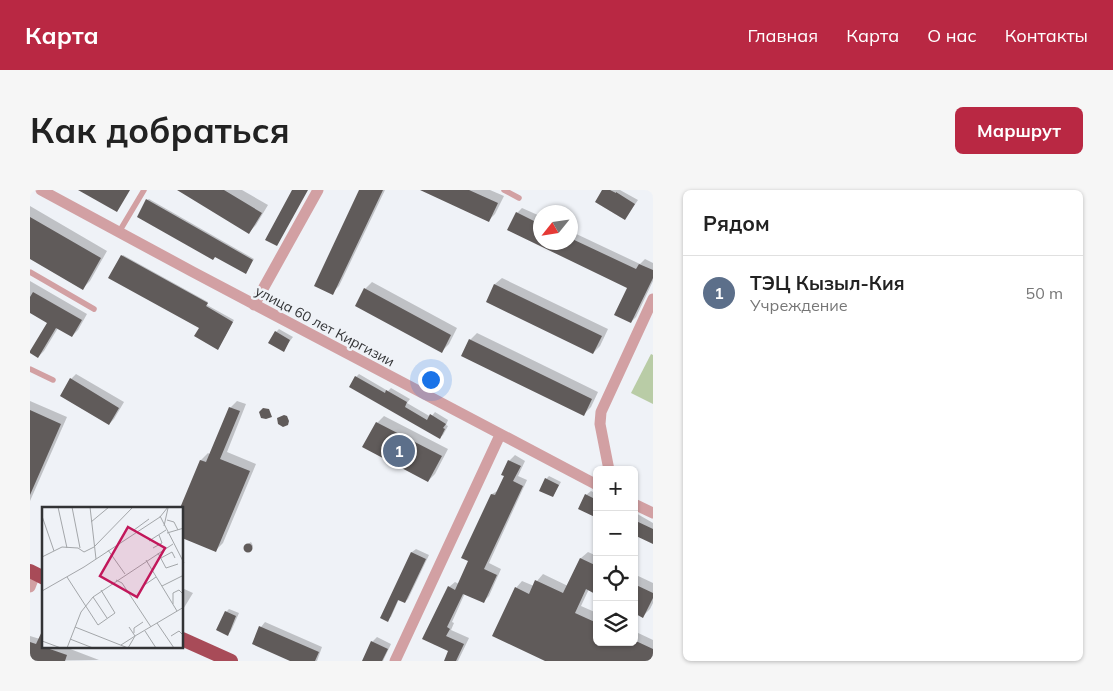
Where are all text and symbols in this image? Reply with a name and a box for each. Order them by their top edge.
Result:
text: Карта [25,20,99,50]
text: Главная [748,24,818,47]
text: Карта [846,24,899,47]
text: О нас [927,24,977,47]
text: Контакты [1005,24,1088,47]
button: Маршрут [955,107,1083,154]
text: Как добраться [30,108,290,152]
north arrow [533,205,578,250]
text: Рядом [703,210,770,236]
text: ТЭЦ Кызыл-Кия [750,271,905,295]
street label: улица 60 лет Киргизии [252,282,398,370]
text: 1 [714,283,724,303]
text: 50 m [1026,283,1063,303]
text: Учреждение [750,295,848,315]
your location [418,367,444,393]
pin: 1 [383,432,415,470]
map controls [593,466,638,646]
button: + [593,466,638,511]
inset map [42,507,184,648]
button: − [593,511,638,556]
button: locate [593,556,638,601]
button: layers [593,601,638,646]

